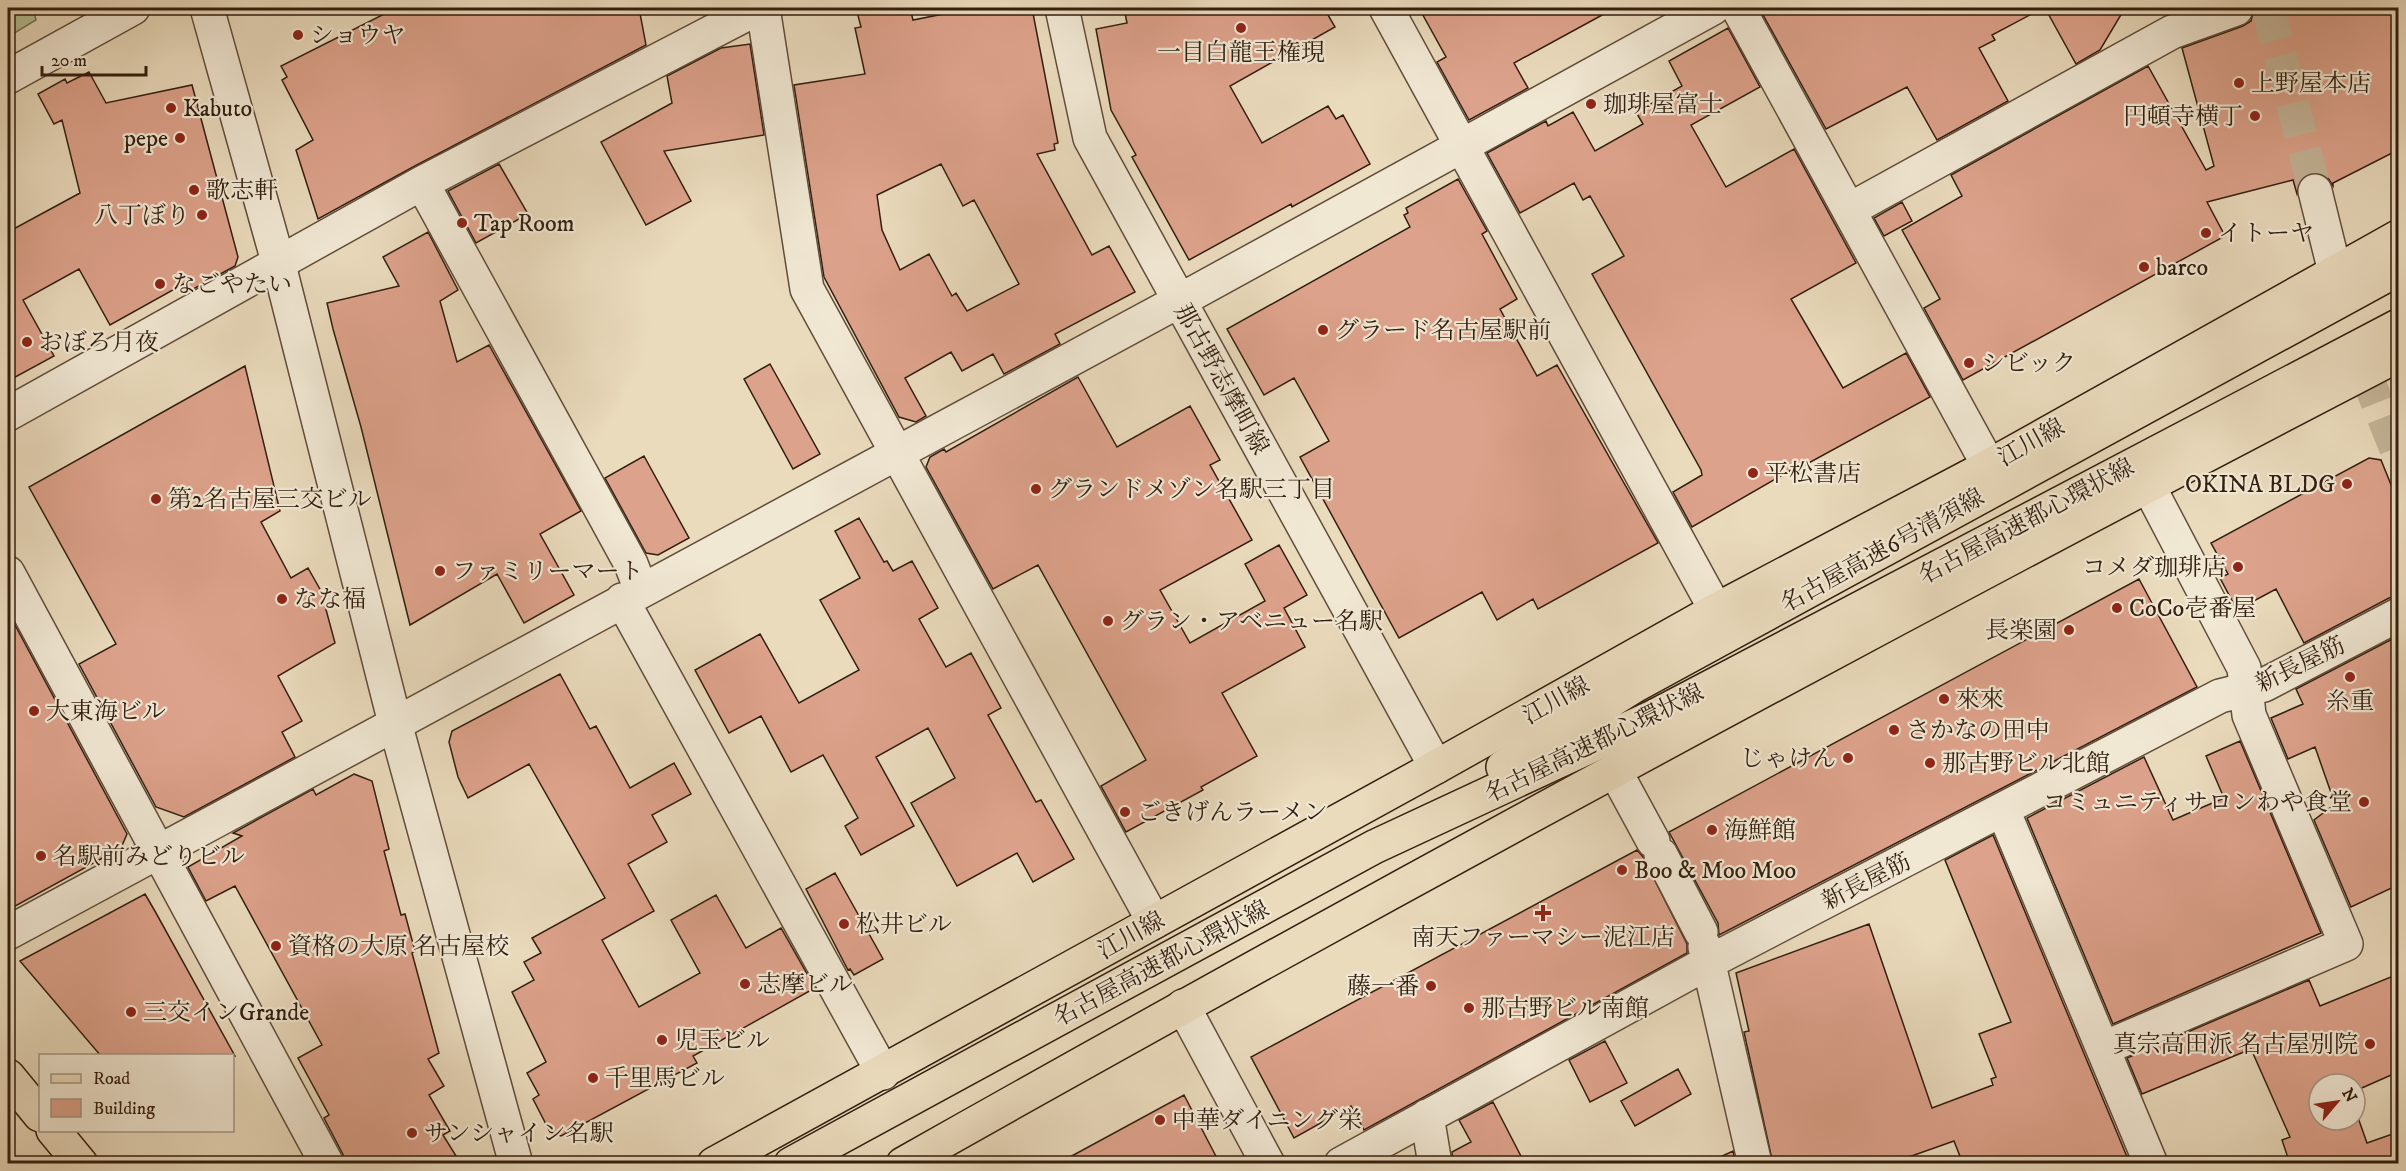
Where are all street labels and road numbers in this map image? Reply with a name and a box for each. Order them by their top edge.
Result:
street label: 那古野志摩町線 [1167,299,1275,460]
street label: 江川線 [1993,412,2070,473]
street label: 名古屋高速都心環状線 [1913,452,2139,591]
street label: 名古屋高速6号清須線 [1775,482,1990,619]
street label: 新長屋筋 [2251,630,2350,699]
street label: 江川線 [1518,670,1595,731]
street label: 名古屋高速都心環状線 [1480,678,1709,810]
street label: 新長屋筋 [1817,847,1916,917]
street label: 名古屋高速都心環状線 [1048,894,1274,1033]
street label: 江川線 [1093,905,1170,966]

